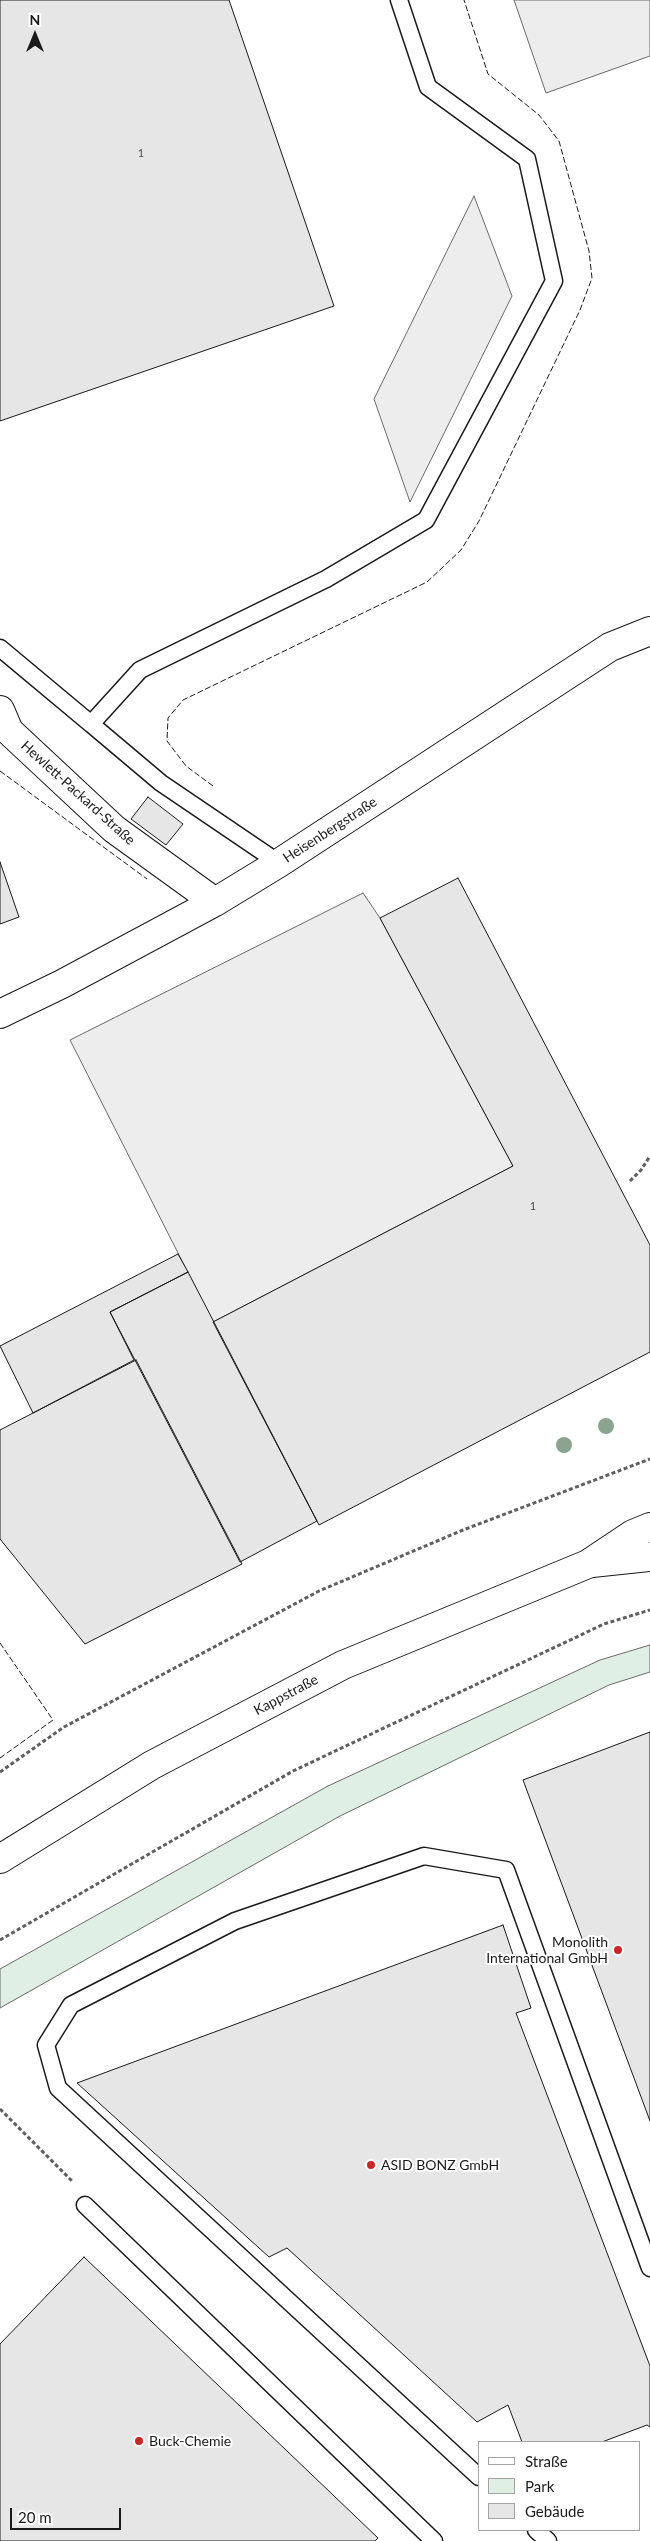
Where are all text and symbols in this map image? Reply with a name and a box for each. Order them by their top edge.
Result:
north arrow [10,10,60,60]
text: N [30,11,40,28]
house number: 1 [138,146,144,160]
street label: Hewlett-Packard-Straße [17,737,139,849]
street label: Heisenbergstraße [280,793,380,867]
house number: 1 [530,1199,536,1213]
street label: Kappstraße [251,1671,321,1719]
place label: Monolith International GmbH [486,1934,608,1966]
marker: Monolith International GmbH [612,1944,624,1956]
place label: ASID BONZ GmbH [381,2157,499,2173]
marker: ASID BONZ GmbH [365,2159,377,2171]
place label: Buck-Chemie [149,2433,231,2449]
marker: Buck-Chemie [133,2435,145,2447]
legend [478,2441,640,2531]
text: Straße [525,2452,568,2470]
text: Park [525,2477,554,2495]
scale bar [12,2498,124,2530]
text: Gebäude [525,2502,584,2520]
text: 20 m [18,2508,52,2526]

